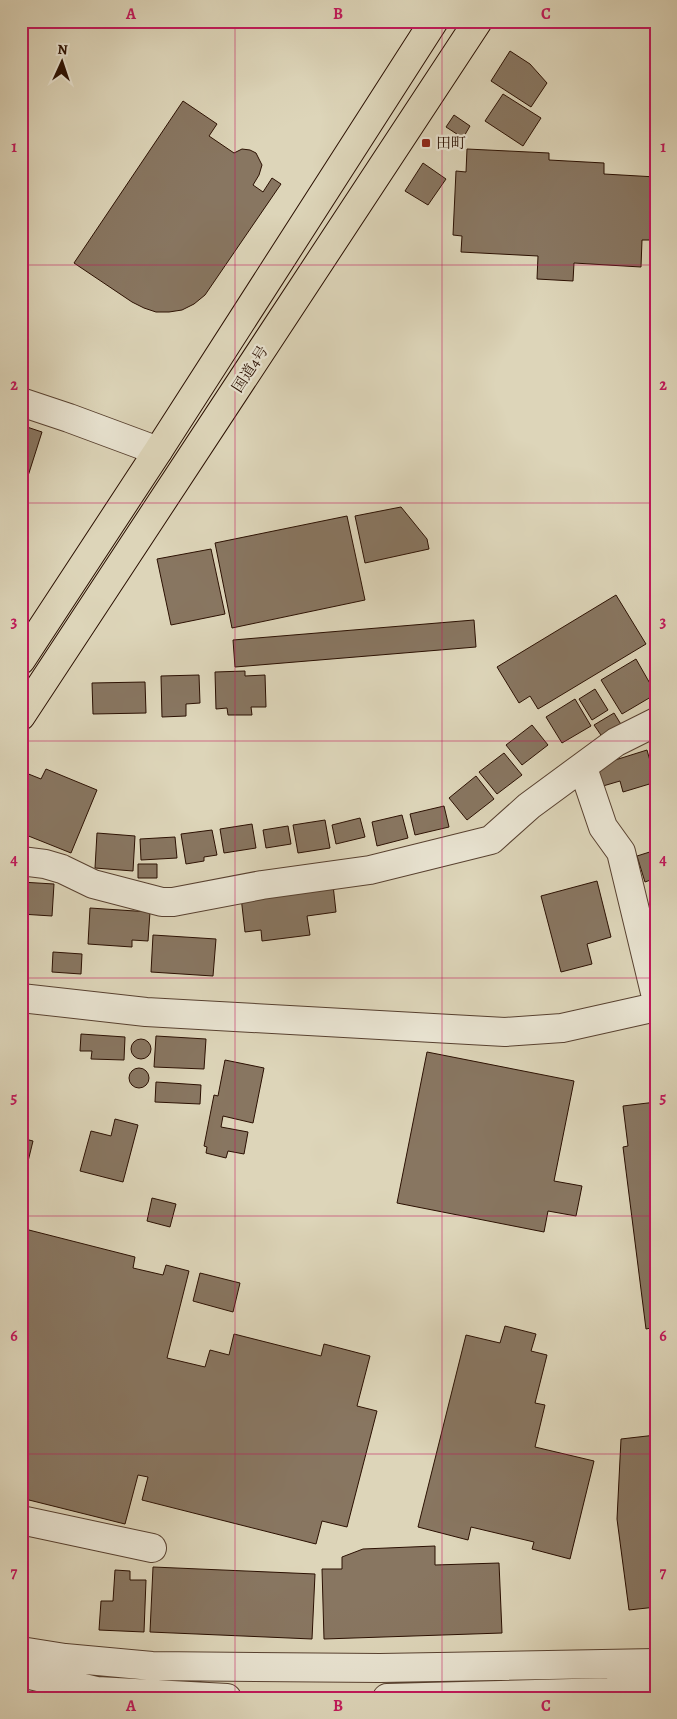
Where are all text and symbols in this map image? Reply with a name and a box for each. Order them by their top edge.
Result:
text: A [125,3,137,25]
text: B [333,3,343,25]
text: C [541,3,551,25]
north arrow [38,38,88,88]
text: N [57,40,68,59]
place label: 田町 [436,133,466,153]
text: 1 [11,136,17,158]
text: 1 [660,136,666,158]
marker: 田町 [420,137,432,149]
street label: 国道4号 [228,342,272,396]
text: 2 [10,374,18,396]
text: 2 [659,374,667,396]
text: 3 [11,611,18,633]
text: 3 [660,611,667,633]
text: 4 [10,849,18,871]
text: 4 [659,849,667,871]
text: 5 [11,1087,18,1109]
text: 5 [660,1087,667,1109]
text: 6 [10,1325,18,1347]
text: 6 [659,1325,667,1347]
text: 7 [11,1562,18,1584]
text: 7 [660,1562,667,1584]
text: A [125,1695,137,1717]
text: B [333,1695,343,1717]
text: C [541,1695,551,1717]

